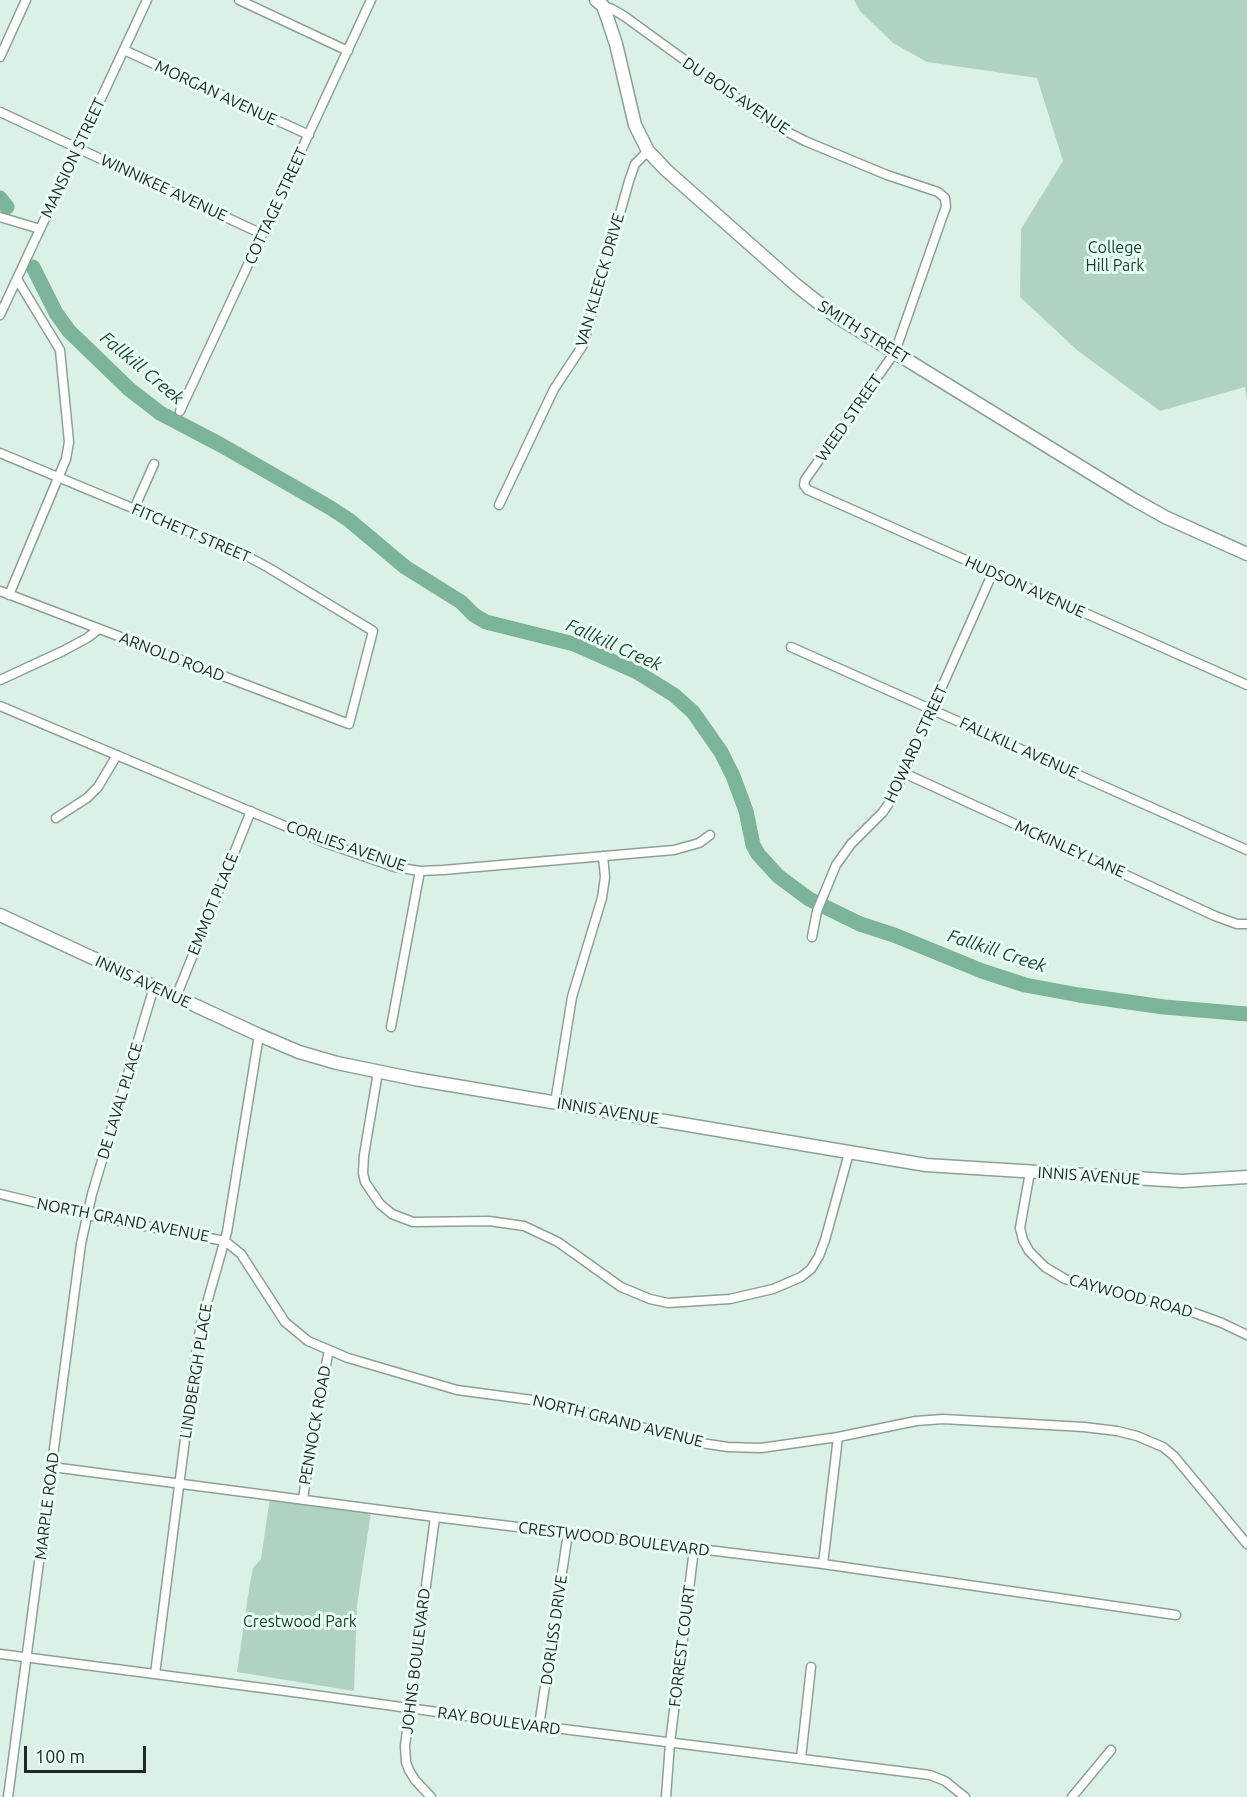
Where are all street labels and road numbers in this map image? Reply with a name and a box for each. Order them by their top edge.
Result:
street label: DU BOIS AVENUE [679,53,793,139]
street label: MORGAN AVENUE [152,56,280,130]
street label: MANSION STREET [37,95,109,221]
street label: COTTAGE STREET [241,145,311,267]
street label: WINNIKEE AVENUE [98,150,230,226]
street label: VAN KLEECK DRIVE [572,211,628,349]
street label: SMITH STREET [815,296,913,368]
street label: WEED STREET [812,371,886,465]
street label: FITCHETT STREET [129,499,253,567]
street label: HUDSON AVENUE [962,552,1088,622]
street label: ARNOLD ROAD [117,628,227,686]
street label: HOWARD STREET [880,682,952,806]
street label: FALLKILL AVENUE [956,713,1082,783]
street label: MCKINLEY LANE [1012,816,1128,882]
street label: CORLIES AVENUE [284,817,408,875]
street label: EMMOT PLACE [184,850,242,958]
street label: INNIS AVENUE [92,952,194,1012]
street label: DE LAVAL PLACE [93,1040,147,1162]
street label: INNIS AVENUE [556,1093,660,1129]
street label: INNIS AVENUE [1037,1163,1141,1189]
street label: NORTH GRAND AVENUE [35,1194,211,1246]
street label: CAYWOOD ROAD [1067,1270,1195,1322]
street label: LINDBERGH PLACE [176,1302,216,1440]
street label: PENNOCK ROAD [295,1364,335,1486]
street label: NORTH GRAND AVENUE [531,1390,705,1452]
street label: MARPLE ROAD [31,1451,63,1561]
street label: CRESTWOOD BOULEVARD [517,1518,711,1560]
street label: DORLISS DRIVE [537,1574,571,1686]
street label: FORREST COURT [665,1584,699,1708]
street label: JOHNS BOULEVARD [398,1587,434,1735]
street label: RAY BOULEVARD [436,1703,562,1739]

